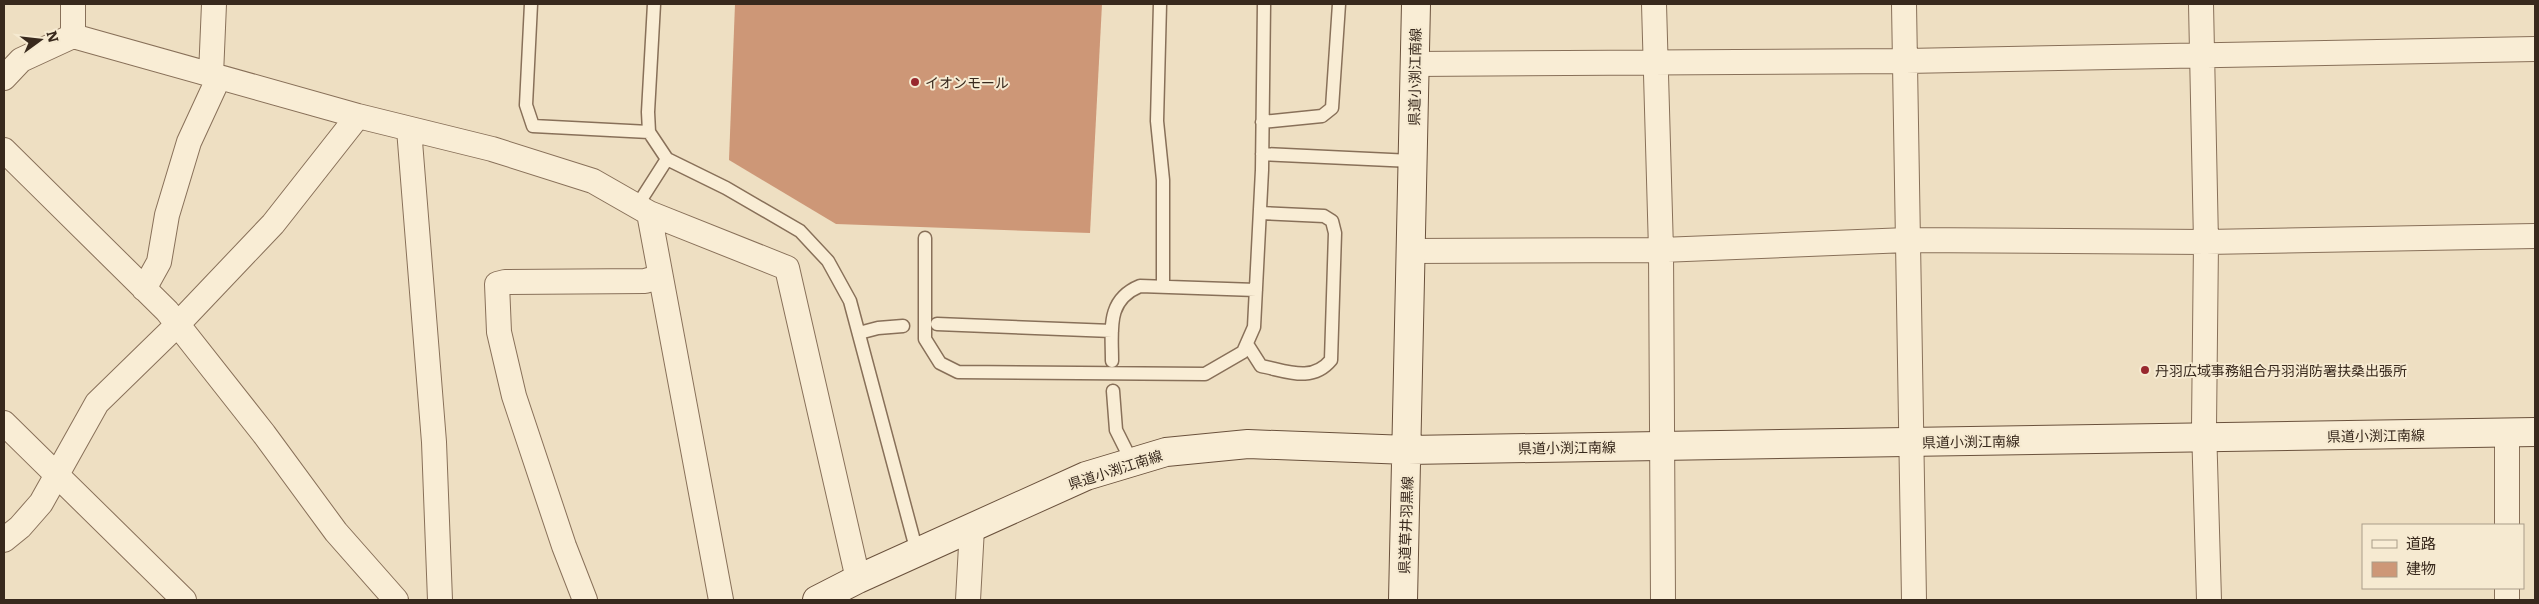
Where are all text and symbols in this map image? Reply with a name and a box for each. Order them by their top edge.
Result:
north arrow [15,15,65,65]
text: N [42,28,65,45]
street label: 県道小渕江南線 [1403,28,1425,126]
place label: イオンモール [925,72,1009,92]
marker: イオンモール [909,76,921,88]
place label: 丹羽広域事務組合丹羽消防署扶桑出張所 [2155,360,2407,380]
marker: 丹羽広域事務組合丹羽消防署扶桑出張所 [2139,364,2151,376]
street label: 県道小渕江南線 [2327,424,2425,446]
street label: 県道小渕江南線 [1922,430,2020,452]
street label: 県道小渕江南線 [1518,436,1616,458]
street label: 県道小渕江南線 [1065,444,1165,494]
street label: 県道草井羽黒線 [1393,476,1417,574]
legend [2362,524,2524,589]
text: 道路 [2406,531,2436,554]
text: 建物 [2406,556,2436,579]

